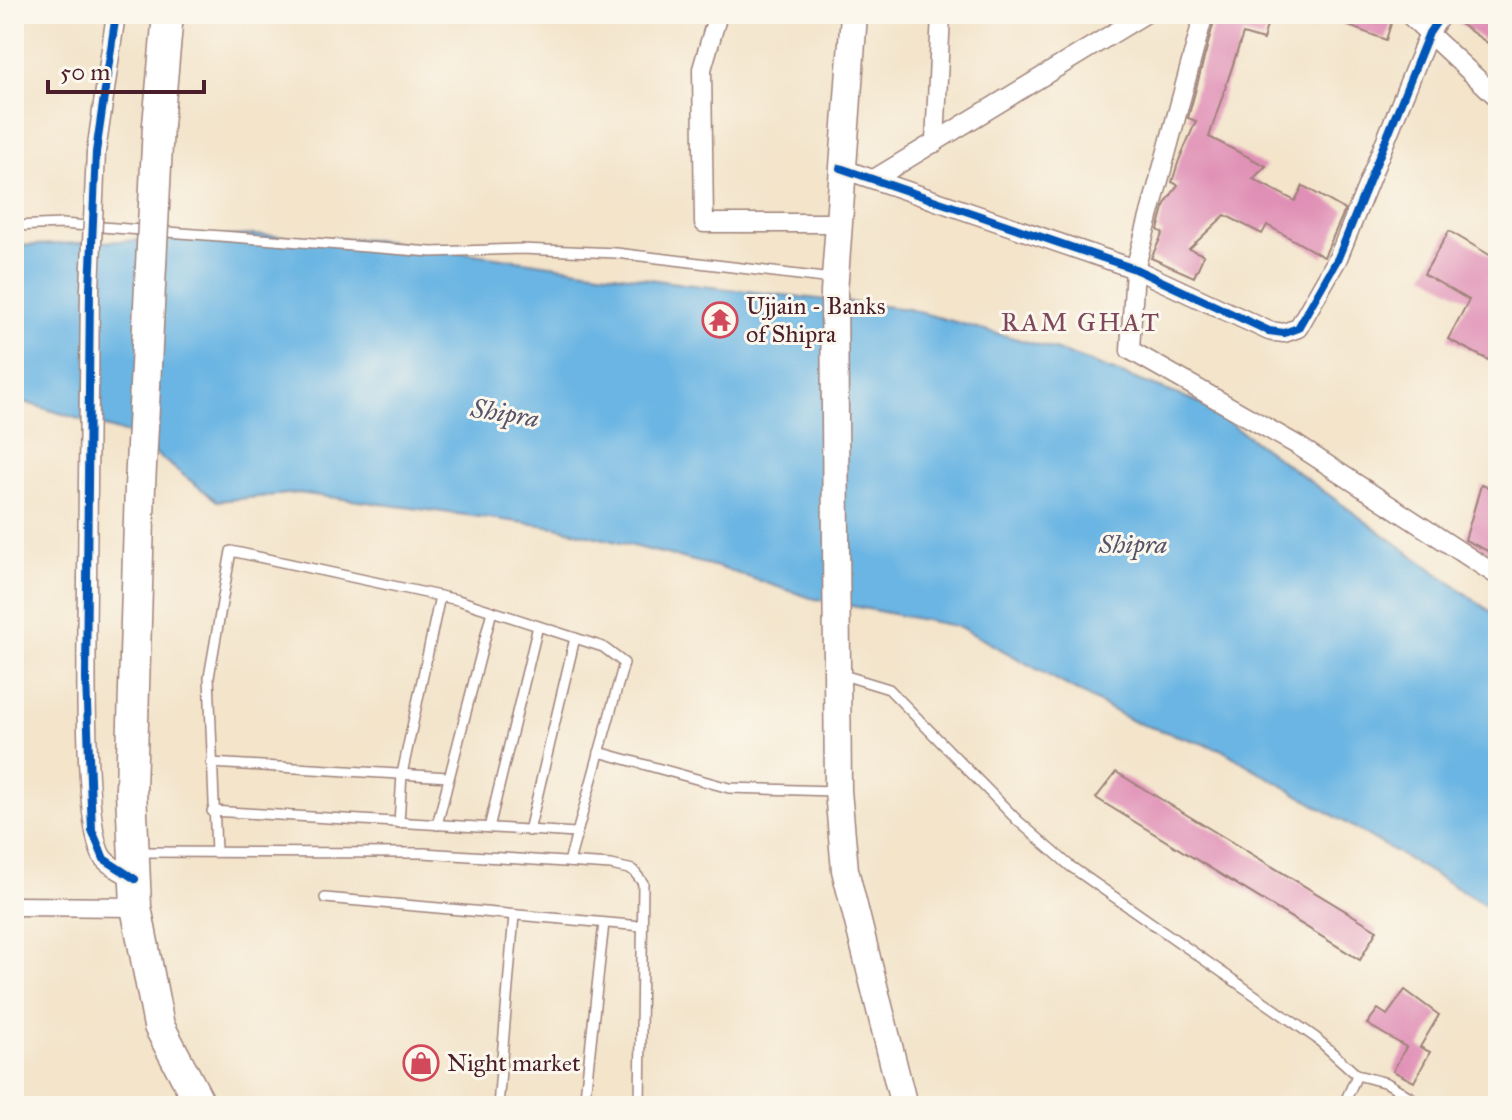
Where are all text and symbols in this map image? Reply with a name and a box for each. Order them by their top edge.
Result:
scale bar [48,44,204,94]
text: 50 m [60,57,110,87]
place label: Ujjain - Banks of Shipra [746,291,885,349]
temple icon: Ujjain - Banks of Shipra [701,301,739,339]
district label: RAM GHAT [1001,306,1161,338]
water label: Shipra [467,392,541,435]
water label: Shipra [1098,528,1167,561]
shop icon: Night market [402,1044,440,1082]
place label: Night market [447,1048,581,1078]

